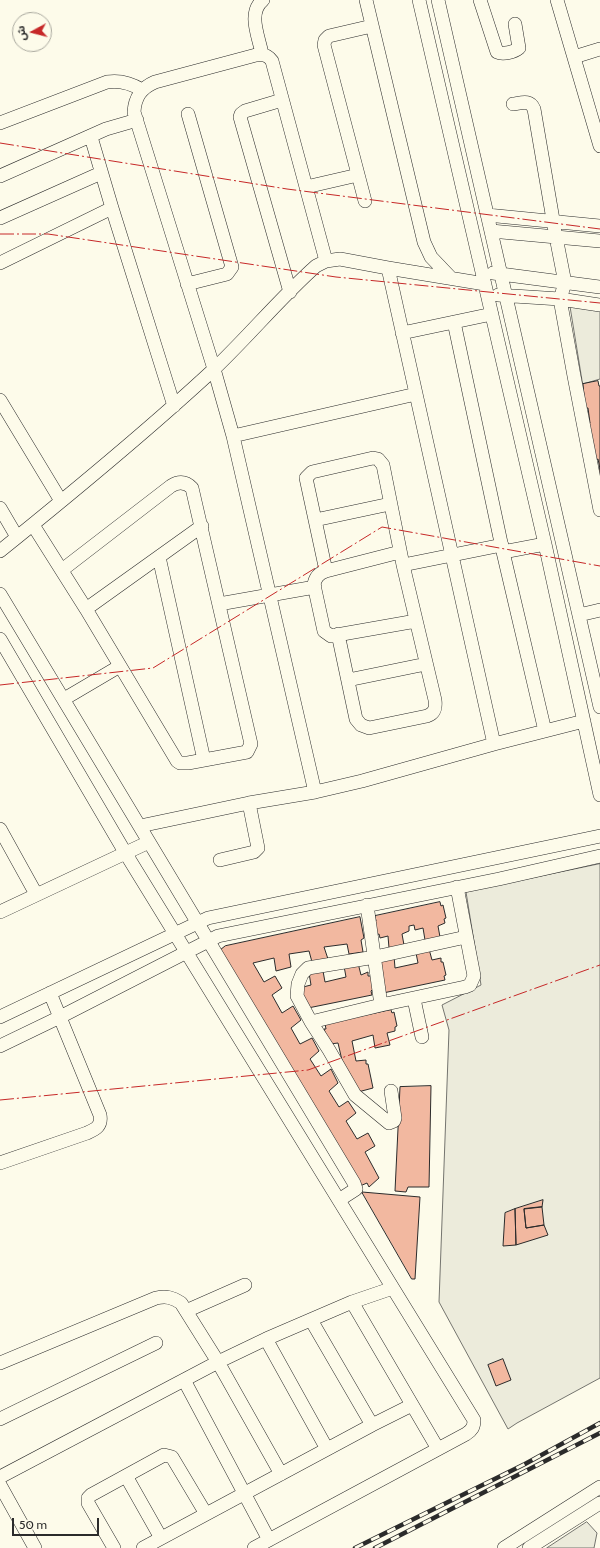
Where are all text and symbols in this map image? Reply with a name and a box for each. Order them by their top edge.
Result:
north arrow [12,12,52,52]
text: ش [13,25,29,42]
scale bar [14,1510,101,1536]
text: 50 m [19,1517,47,1532]

